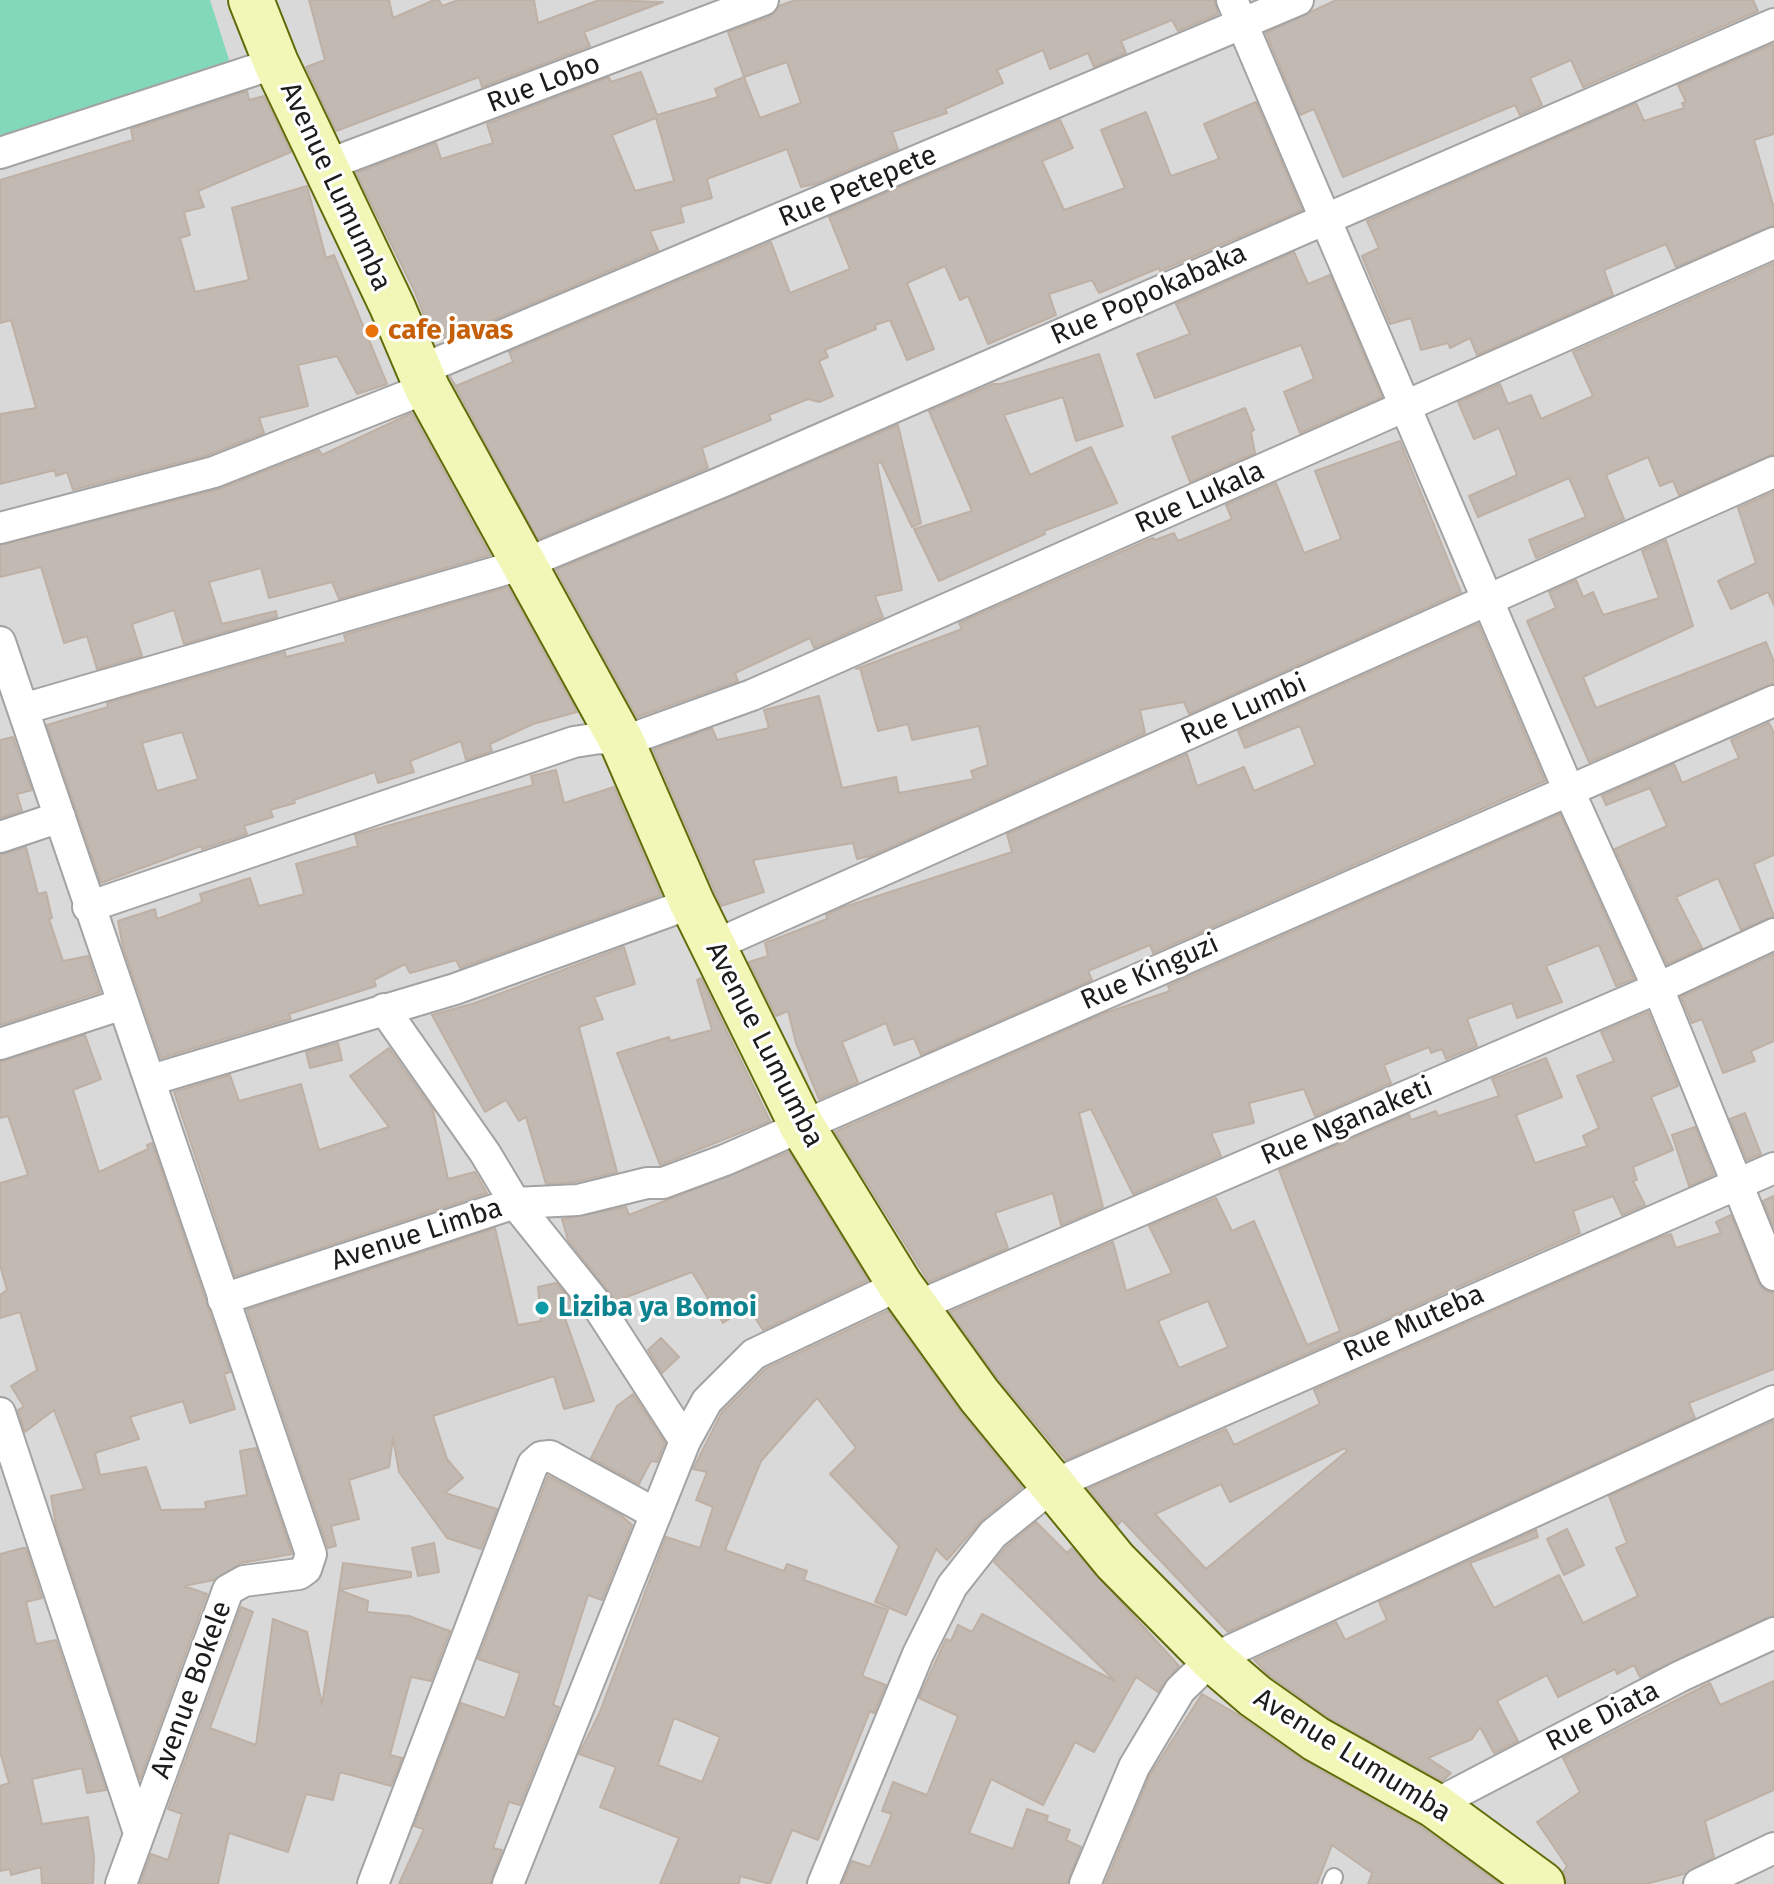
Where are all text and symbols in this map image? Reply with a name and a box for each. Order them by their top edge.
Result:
street label: Rue Lobo [483,47,605,121]
street label: Avenue Lumumba [272,77,398,297]
street label: Rue Petepete [774,139,942,235]
street label: Rue Popokabaka [1046,237,1252,353]
place label: cafe javas [388,314,513,348]
marker: cafe javas [363,322,381,340]
street label: Rue Lukala [1130,455,1270,541]
street label: Rue Lumbi [1176,667,1312,753]
street label: Rue Kinguzi [1076,928,1224,1018]
street label: Avenue Lumumba [698,937,830,1153]
street label: Rue Nganaketi [1256,1071,1438,1173]
street label: Avenue Limba [327,1192,507,1278]
street label: Rue Muteba [1338,1278,1490,1370]
place label: Liziba ya Bomoi [558,1291,757,1325]
marker: Liziba ya Bomoi [533,1299,551,1317]
street label: Avenue Bokele [144,1597,240,1783]
street label: Rue Diata [1541,1674,1665,1760]
street label: Avenue Lumumba [1247,1682,1457,1830]

